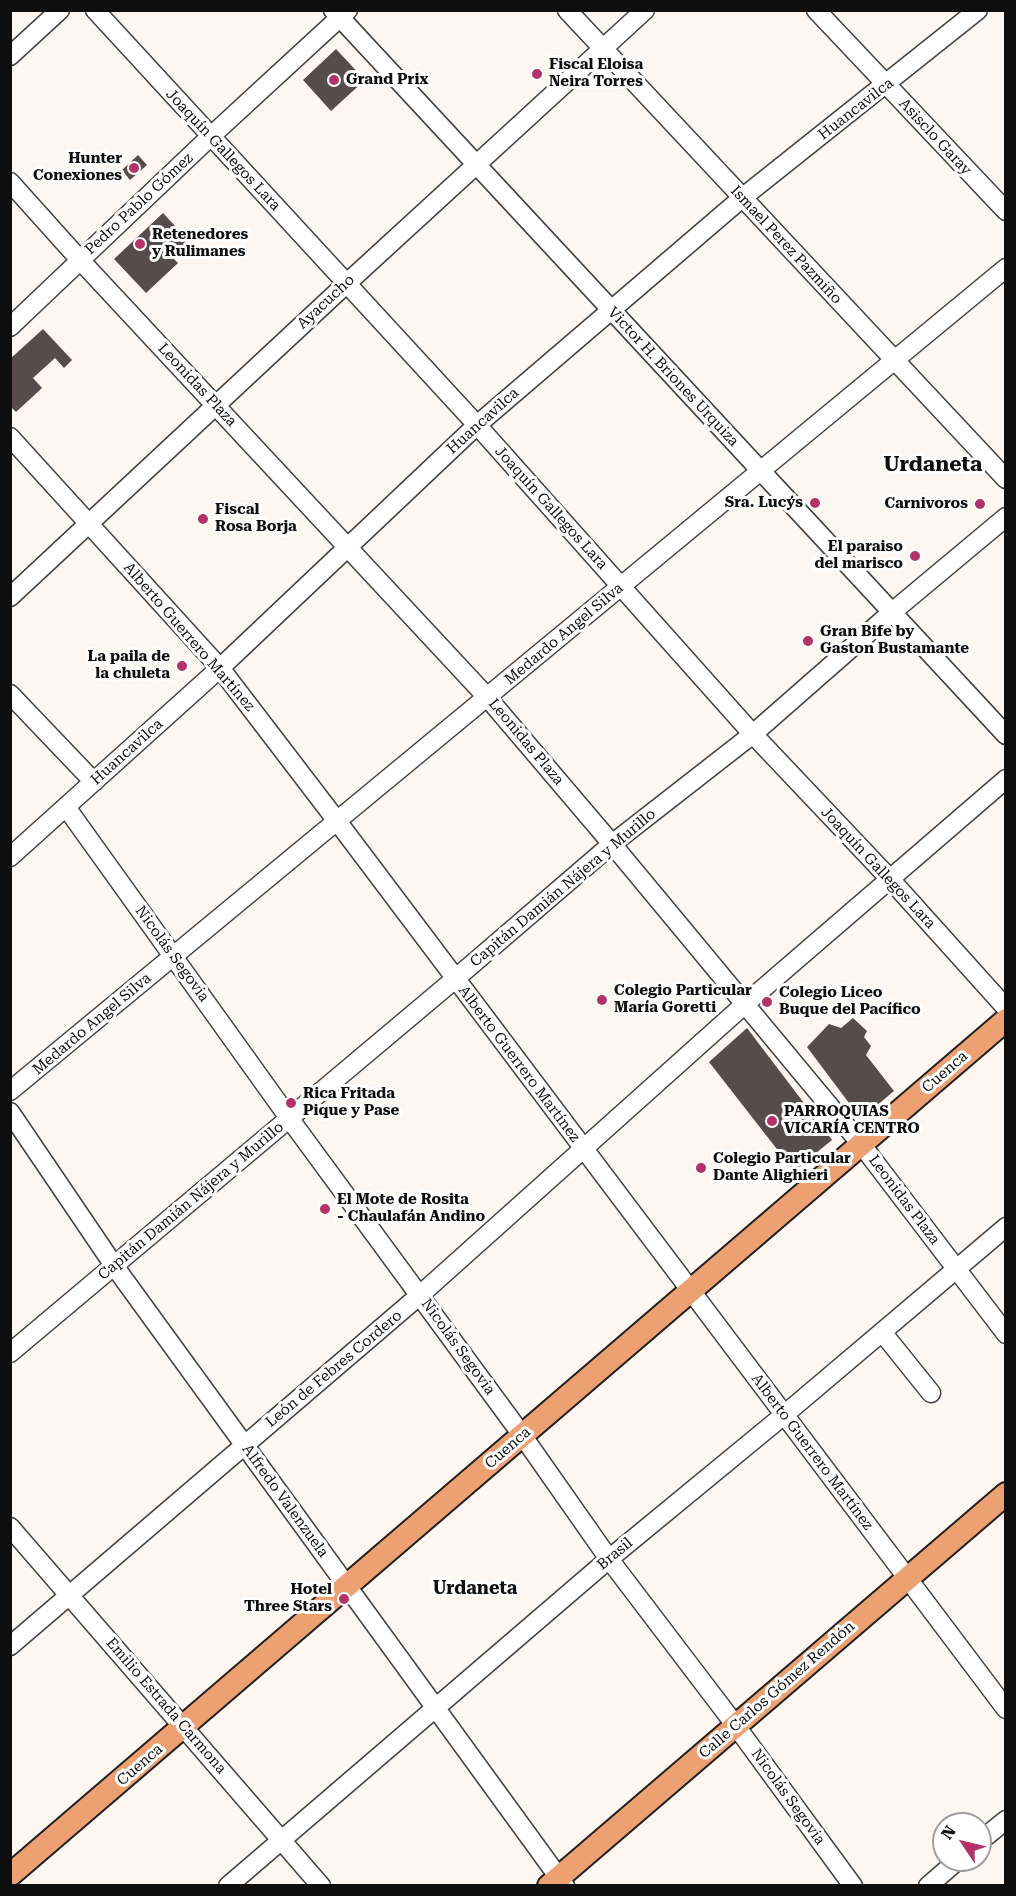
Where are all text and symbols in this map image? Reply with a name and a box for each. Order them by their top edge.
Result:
place label: Fiscal Eloisa Neira Torres [549,56,643,91]
marker: Fiscal Eloisa Neira Torres [530,67,544,81]
place label: Grand Prix [346,71,428,89]
marker: Grand Prix [327,73,341,87]
street label: Huancavilca [815,74,897,144]
street label: Joaquín Gallegos Lara [162,85,284,215]
street label: Asisclo Garay [895,95,975,179]
street label: Pedro Pablo Gómez [81,149,197,259]
place label: Hunter Conexiones [33,150,122,185]
marker: Hunter Conexiones [127,161,141,175]
street label: Ismael Perez Pazmiño [726,182,846,308]
place label: Retenedores y Rulimanes [152,226,248,261]
marker: Retenedores y Rulimanes [133,237,147,251]
street label: Ayacucho [294,271,358,333]
street label: Victor H. Briones Urquiza [604,304,742,450]
street label: Leonidas Plaza [154,340,240,430]
street label: Huancavilca [443,384,523,458]
street label: Joaquín Gallegos Lara [491,443,611,573]
district label: Urdaneta [884,452,982,478]
place label: Sra. Lucy´s [725,494,803,512]
place label: Carnivoros [884,495,968,513]
marker: Sra. Lucy´s [808,496,822,510]
marker: Carnivoros [973,497,987,511]
place label: Fiscal Rosa Borja [215,501,297,536]
marker: Fiscal Rosa Borja [196,512,210,526]
place label: El paraiso del marisco [814,538,903,573]
marker: El paraiso del marisco [908,549,922,563]
street label: Alberto Guerrero Martínez [120,559,258,715]
street label: Medardo Angel Silva [501,579,627,689]
place label: Gran Bife by Gaston Bustamante [820,623,969,658]
marker: Gran Bife by Gaston Bustamante [801,634,815,648]
place label: La paila de la chuleta [88,648,170,683]
marker: La paila de la chuleta [175,659,189,673]
street label: Leonidas Plaza [485,695,567,789]
street label: Huancavilca [87,715,167,789]
street label: Joaquín Gallegos Lara [817,803,939,933]
street label: Capitán Damián Nájera y Murillo [467,805,659,971]
street label: Nicolás Segovia [131,902,213,1006]
street label: Medardo Angel Silva [29,969,155,1079]
street label: Alberto Guerrero Martínez [454,982,584,1146]
place label: Colegio Particular María Goretti [614,982,752,1017]
place label: Colegio Liceo Buque del Pacífico [779,984,921,1019]
marker: Colegio Particular María Goretti [595,993,609,1007]
marker: Colegio Liceo Buque del Pacífico [760,995,774,1009]
street label: Cuenca [918,1047,972,1097]
place label: Rica Fritada Pique y Pase [303,1085,399,1120]
marker: Rica Fritada Pique y Pase [284,1096,298,1110]
place label: PARROQUIAS VICARÍA CENTRO [784,1103,919,1138]
marker: PARROQUIAS VICARÍA CENTRO [765,1114,779,1128]
street label: Capitán Damián Nájera y Murillo [95,1118,287,1284]
place label: Colegio Particular Dante Alighieri [713,1150,851,1185]
street label: Leonidas Plaza [864,1152,944,1248]
marker: Colegio Particular Dante Alighieri [694,1161,708,1175]
place label: El Mote de Rosita - Chaulafán Andino [337,1191,485,1226]
marker: El Mote de Rosita - Chaulafán Andino [318,1202,332,1216]
street label: Nicolás Segovia [417,1295,499,1399]
street label: León de Febres Cordero [262,1307,406,1431]
street label: Alberto Guerrero Martínez [747,1370,877,1534]
street label: Cuenca [481,1423,535,1473]
street label: Alfredo Valenzuela [238,1441,332,1561]
street label: Brasil [594,1534,636,1574]
district label: Urdaneta [433,1578,517,1600]
place label: Hotel Three Stars [244,1581,332,1616]
marker: Hotel Three Stars [337,1592,351,1606]
street label: Calle Carlos Gómez Rendón [695,1617,859,1763]
street label: Emilio Estrada Carmona [102,1634,230,1778]
street label: Cuenca [113,1740,167,1790]
street label: Nicolás Segovia [747,1745,829,1849]
north arrow [932,1812,992,1872]
text: N [937,1822,960,1843]

